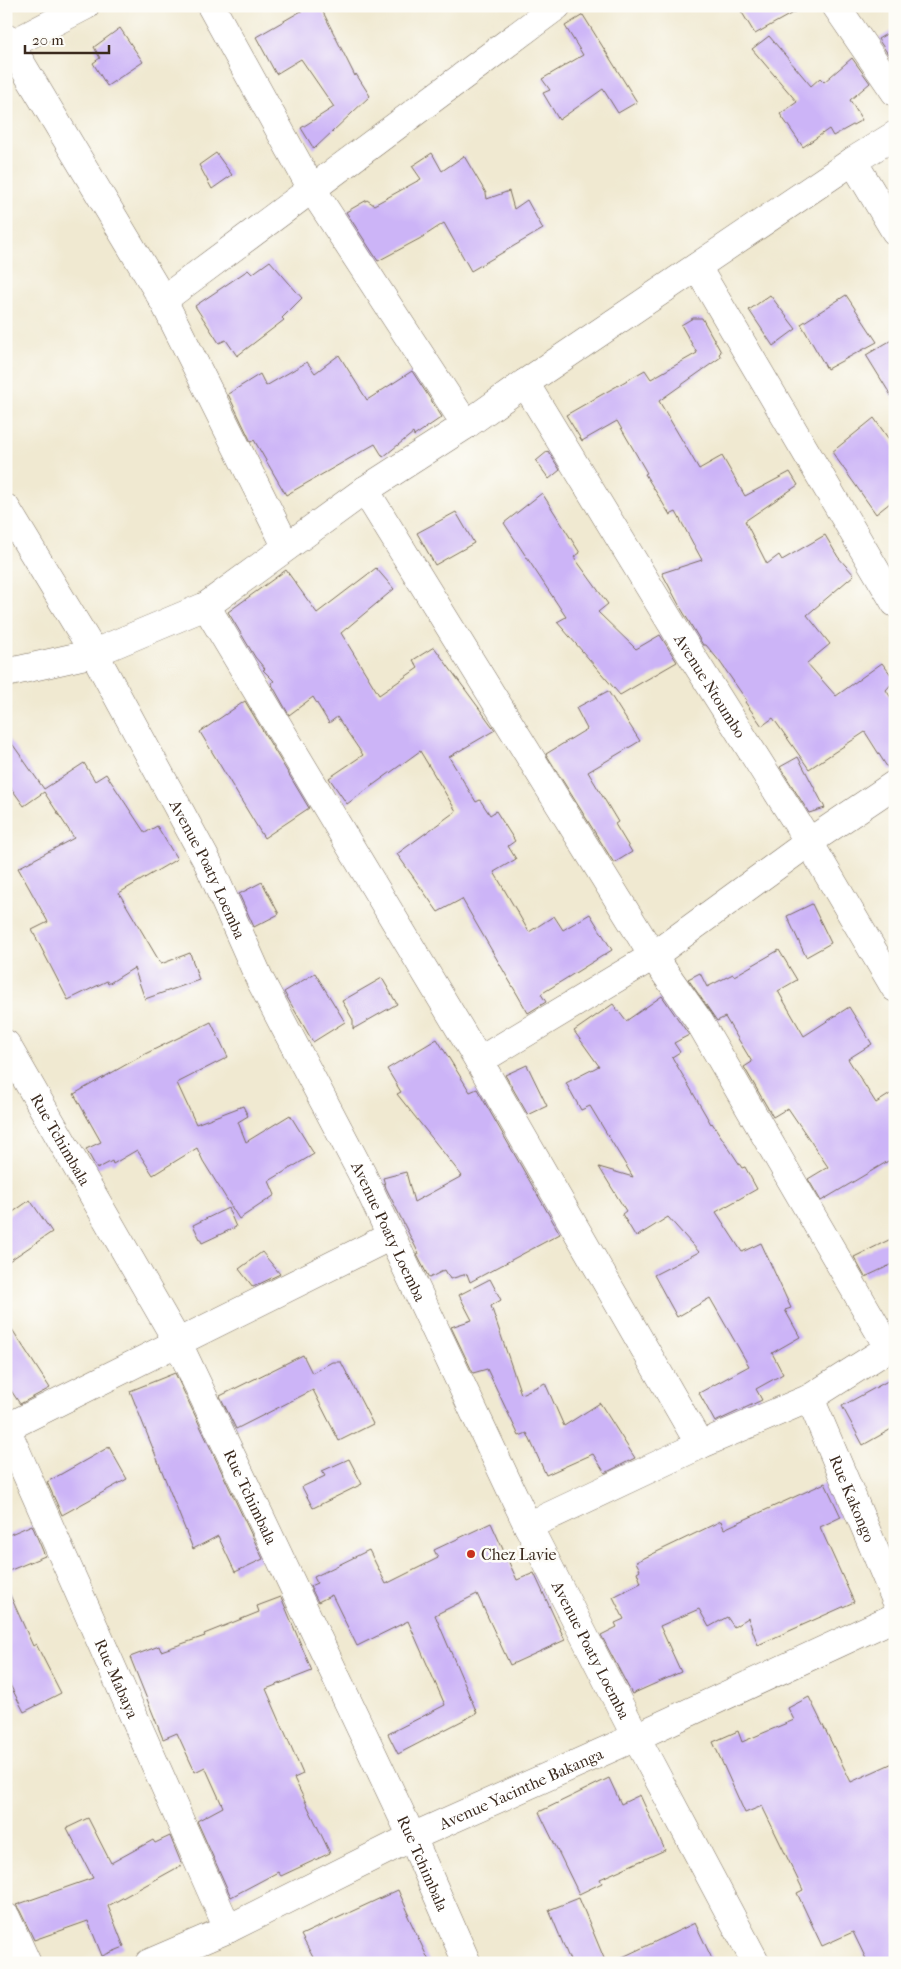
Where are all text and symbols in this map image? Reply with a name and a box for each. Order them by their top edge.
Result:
scale bar [25,22,109,54]
text: 20 m [32,31,64,49]
street label: Avenue Ntoumbo [670,630,750,742]
street label: Avenue Poaty Loemba [165,796,250,942]
street label: Rue Tchimbala [27,1090,95,1189]
street label: Avenue Poaty Loemba [347,1157,430,1305]
street label: Rue Tchimbala [220,1446,281,1548]
street label: Rue Kakongo [825,1452,879,1545]
place label: Chez Lavie [481,1545,557,1564]
marker: Chez Lavie [465,1548,477,1560]
street label: Avenue Poaty Loemba [547,1577,634,1723]
street label: Rue Mabaya [91,1636,143,1722]
street label: Avenue Yacinthe Bakanga [435,1744,607,1834]
street label: Rue Tchimbala [393,1812,452,1915]

